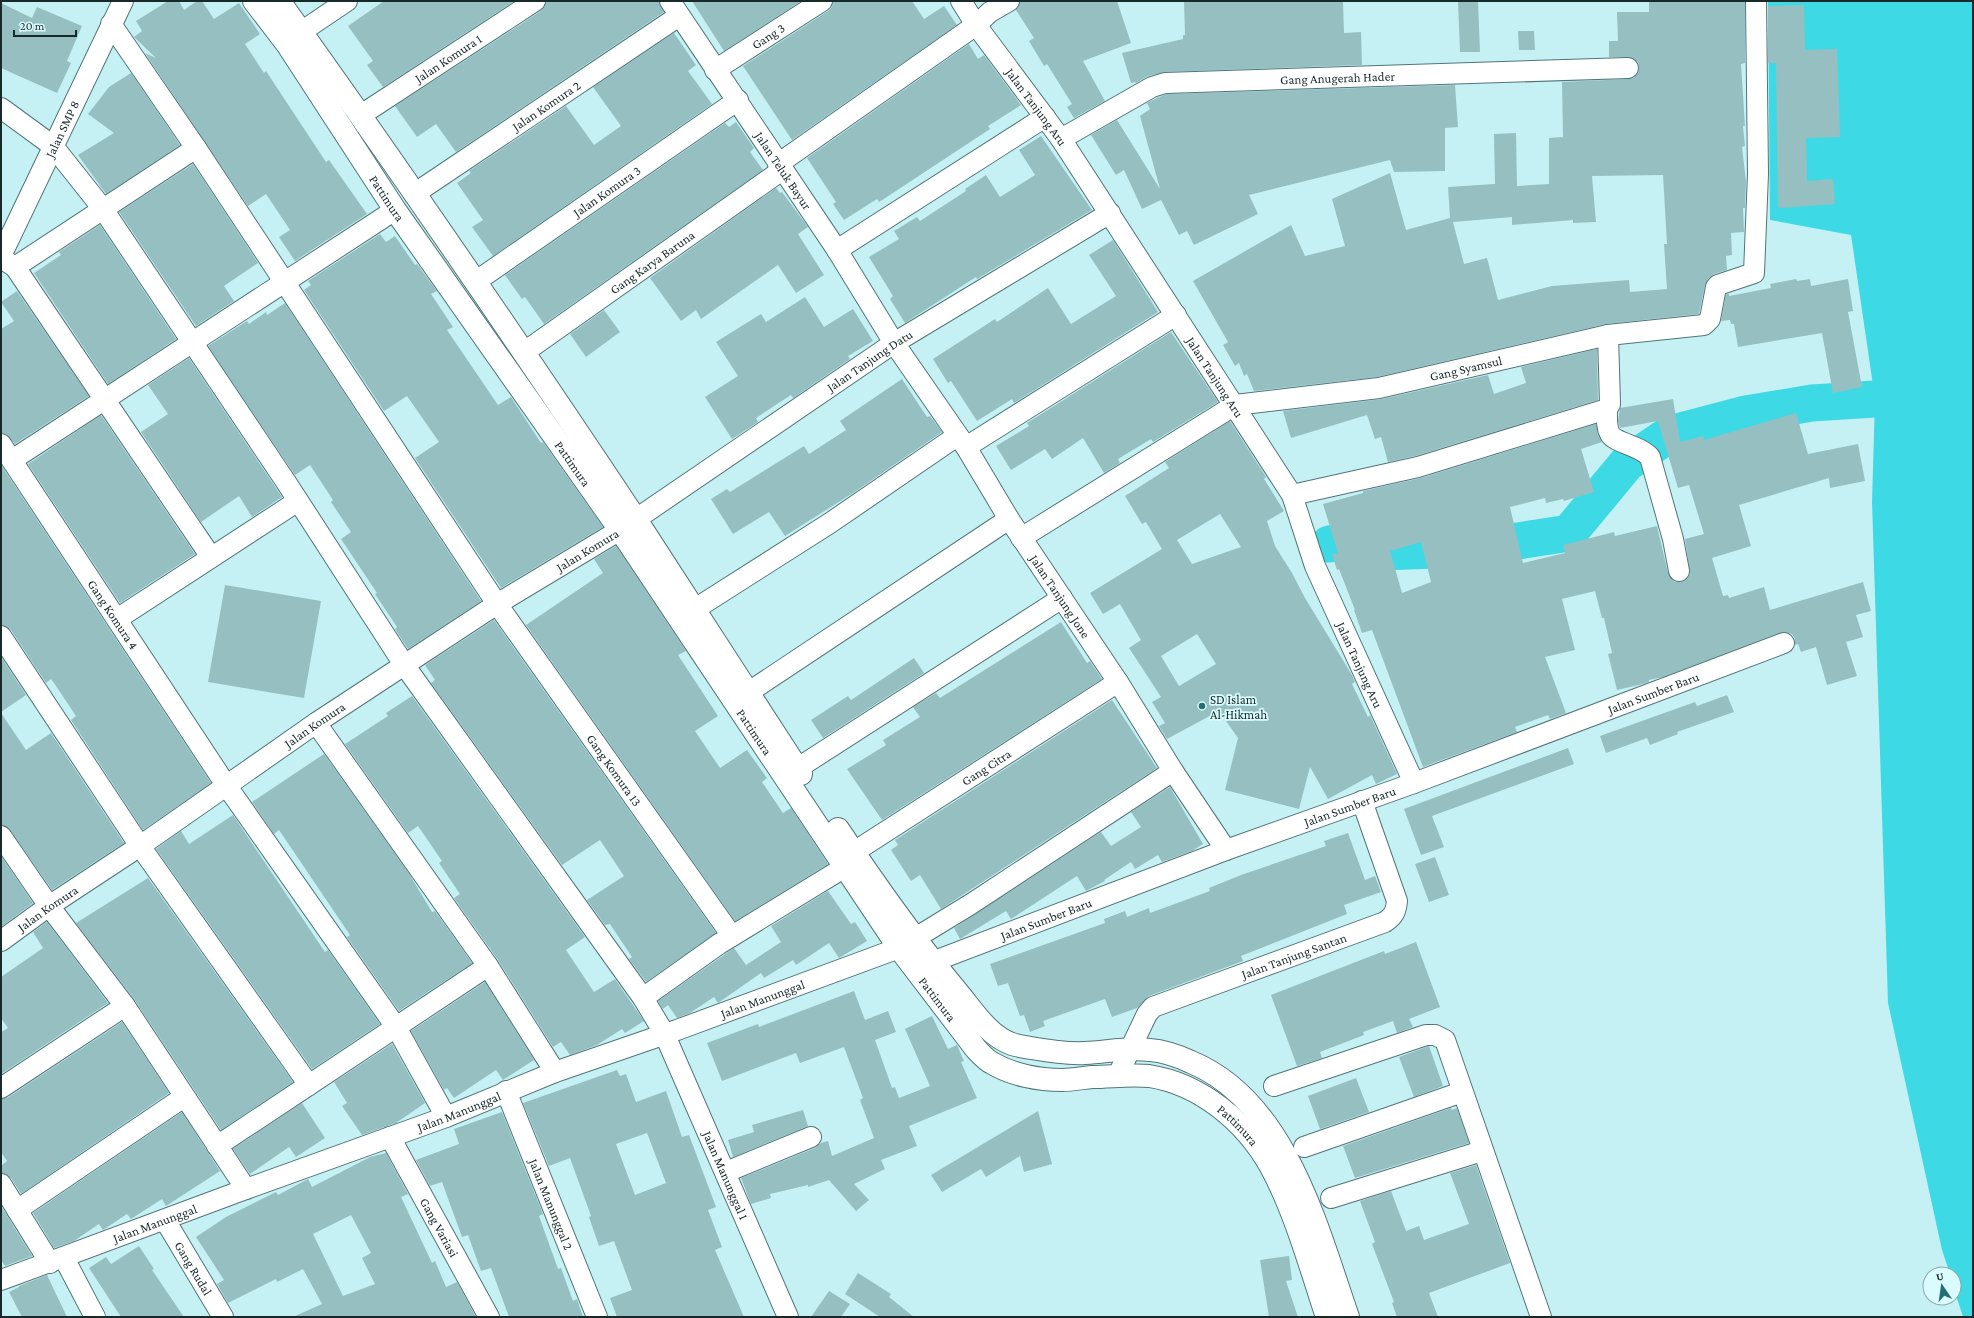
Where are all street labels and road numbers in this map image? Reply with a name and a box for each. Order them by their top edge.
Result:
street label: Gang 3 [749,20,787,52]
street label: Jalan Komura 1 [411,31,485,86]
street label: Jalan Tanjung Aru [1002,64,1070,149]
street label: Gang Anugerah Hader [1280,69,1396,87]
street label: Jalan Komura 2 [508,78,583,135]
street label: Jalan SMP 8 [42,98,82,161]
street label: Jalan Teluk Bayur [751,128,815,213]
street label: Jalan Komura 3 [569,163,644,221]
street label: Pattimura [366,172,408,224]
street label: Gang Karya Baruna [607,227,698,297]
street label: Jalan Tanjung Datu [823,327,915,395]
street label: Jalan Tanjung Aru [1183,333,1247,420]
street label: Gang Syamsul [1428,353,1504,384]
street label: Pattimura [552,438,594,489]
street label: Jalan Komura [553,526,621,575]
street label: Jalan Tanjung Jone [1026,551,1094,641]
street label: Gang Komura 4 [84,577,142,653]
street label: Jalan Tanjung Aru [1333,618,1386,710]
street label: Jalan Sumber Baru [1605,669,1701,717]
street label: Jalan Komura [281,699,348,751]
street label: Pattimura [734,706,775,758]
street label: Gang Komura 13 [584,731,645,809]
street label: Gang Citra [959,746,1014,789]
street label: Jalan Sumber Baru [1301,783,1398,830]
street label: Jalan Komura [14,882,81,935]
street label: Jalan Sumber Baru [998,895,1094,944]
street label: Jalan Tanjung Santan [1239,930,1349,982]
street label: Pattimura [916,974,959,1025]
street label: Jalan Manunggal [718,976,807,1022]
street label: Jalan Manunggal [414,1088,503,1135]
street label: Pattimura [1214,1101,1261,1149]
street label: Jalan Manunggal 1 [699,1128,752,1222]
street label: Jalan Manunggal 2 [526,1156,576,1252]
street label: Gang Variasi [417,1195,462,1260]
street label: Jalan Manunggal [110,1201,200,1246]
street label: Gang Rudal [171,1239,215,1299]

